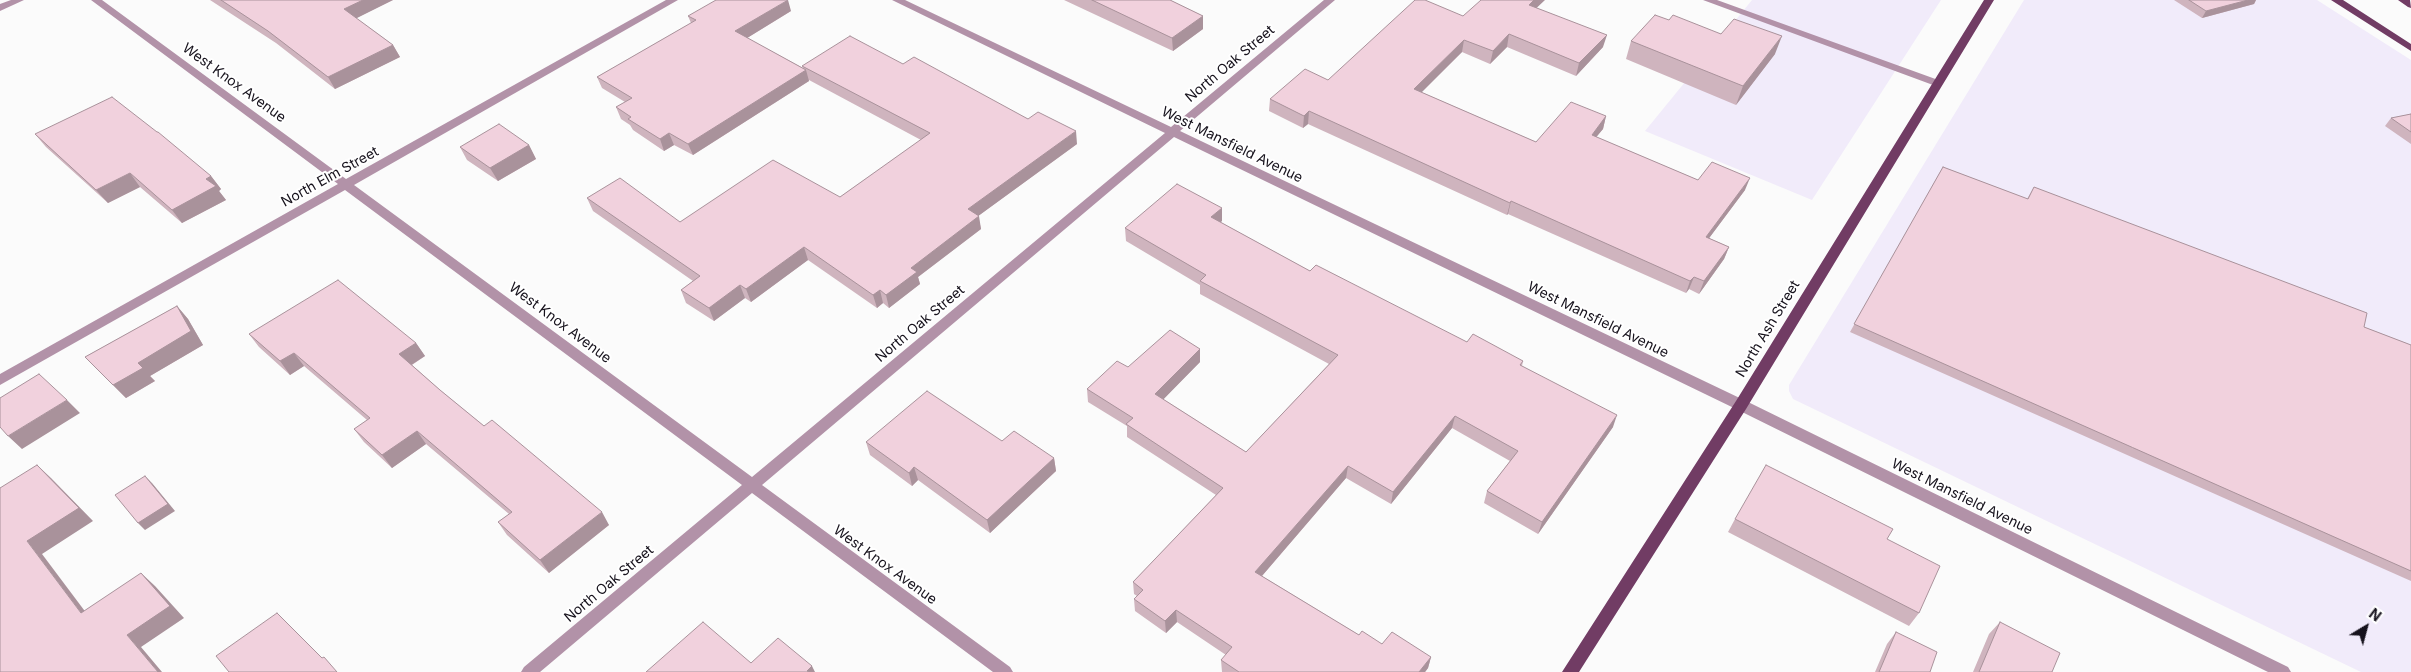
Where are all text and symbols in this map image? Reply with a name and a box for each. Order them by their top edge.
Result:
street label: North Oak Street [1182,22,1278,106]
street label: West Knox Avenue [179,40,289,126]
street label: West Mansfield Avenue [1159,103,1305,187]
street label: North Elm Street [278,143,382,211]
street label: West Mansfield Avenue [1525,278,1671,362]
street label: North Ash Street [1732,278,1804,380]
street label: West Knox Avenue [506,279,614,367]
street label: North Oak Street [872,282,968,366]
street label: West Mansfield Avenue [1889,455,2035,539]
street label: West Knox Avenue [830,522,940,608]
street label: North Oak Street [561,542,657,626]
north arrow [2341,602,2391,652]
text: N [2366,605,2385,625]

